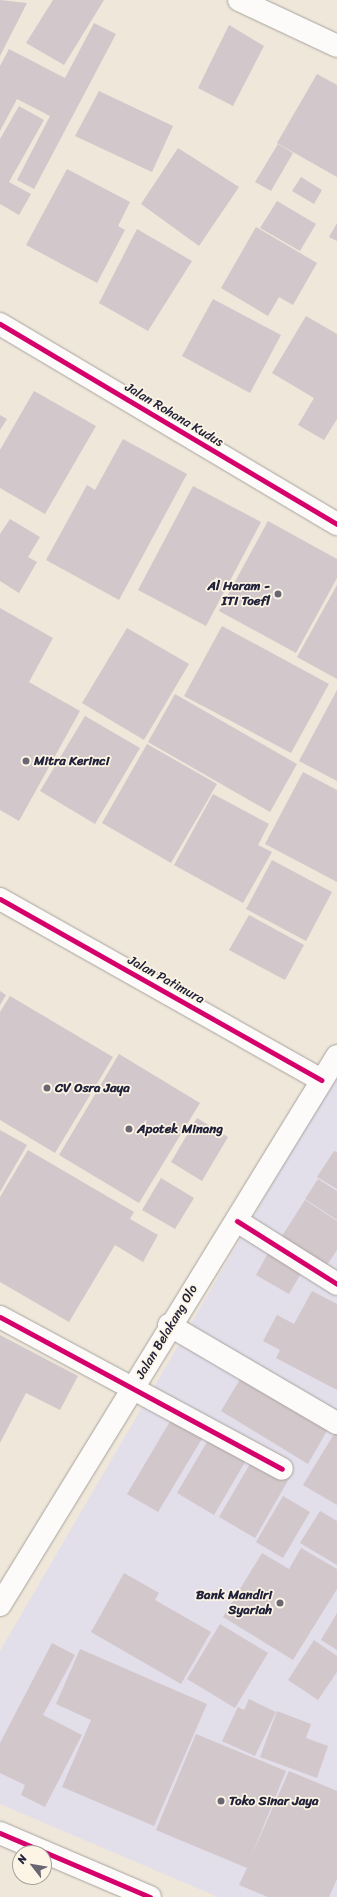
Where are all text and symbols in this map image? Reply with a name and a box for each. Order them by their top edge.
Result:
street label: Jalan Rohana Kudus [122,379,226,451]
place label: Al Haram - ITI Toefl [207,579,270,610]
marker: Al Haram - ITI Toefl [273,589,283,599]
place label: Mitra Kerinci [34,753,110,769]
marker: Mitra Kerinci [21,756,31,766]
street label: Jalan Patimura [125,952,207,1008]
place label: CV Osra Jaya [55,1080,130,1096]
marker: CV Osra Jaya [42,1083,52,1093]
place label: Apotek Minang [137,1121,223,1137]
marker: Apotek Minang [124,1124,134,1134]
street label: Jalan Belakang Olo [133,1282,201,1382]
place label: Bank Mandiri Syariah [196,1588,272,1619]
marker: Bank Mandiri Syariah [275,1598,285,1608]
place label: Toko Sinar Jaya [229,1793,318,1809]
marker: Toko Sinar Jaya [216,1796,226,1806]
north arrow [12,1845,52,1885]
text: N [12,1851,32,1867]

